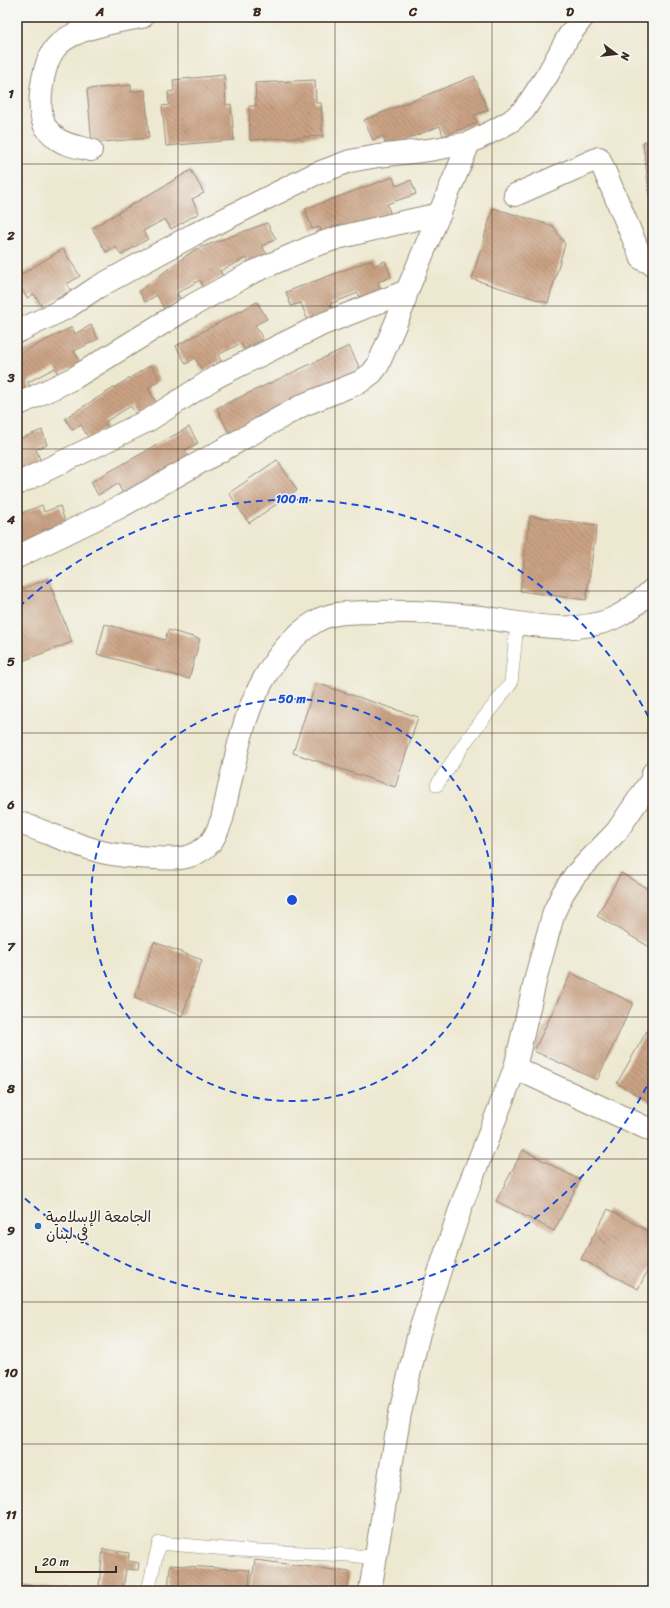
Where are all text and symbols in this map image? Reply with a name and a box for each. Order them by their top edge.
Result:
text: A [95,0,104,23]
text: B [253,0,262,23]
text: C [408,0,418,23]
text: D [566,0,574,23]
north arrow [596,34,636,74]
text: N [615,49,636,63]
text: 1 [8,82,14,105]
text: 2 [6,224,15,247]
text: 3 [6,366,15,389]
text: 100 m [276,488,309,510]
text: 4 [6,508,16,531]
text: 5 [7,650,15,673]
text: 50 m [278,688,306,710]
text: 6 [6,793,15,816]
centre of rings [285,893,299,907]
text: 7 [7,935,16,958]
text: 8 [6,1077,15,1100]
place label: الجامعة الإسلامية في لبنان [46,1204,151,1247]
text: 9 [7,1219,15,1242]
marker: الجامعة الإسلامية في لبنان [33,1221,43,1231]
text: 10 [4,1361,18,1384]
text: 11 [5,1503,17,1526]
scale bar [36,1548,116,1574]
text: 20 m [42,1551,69,1573]

